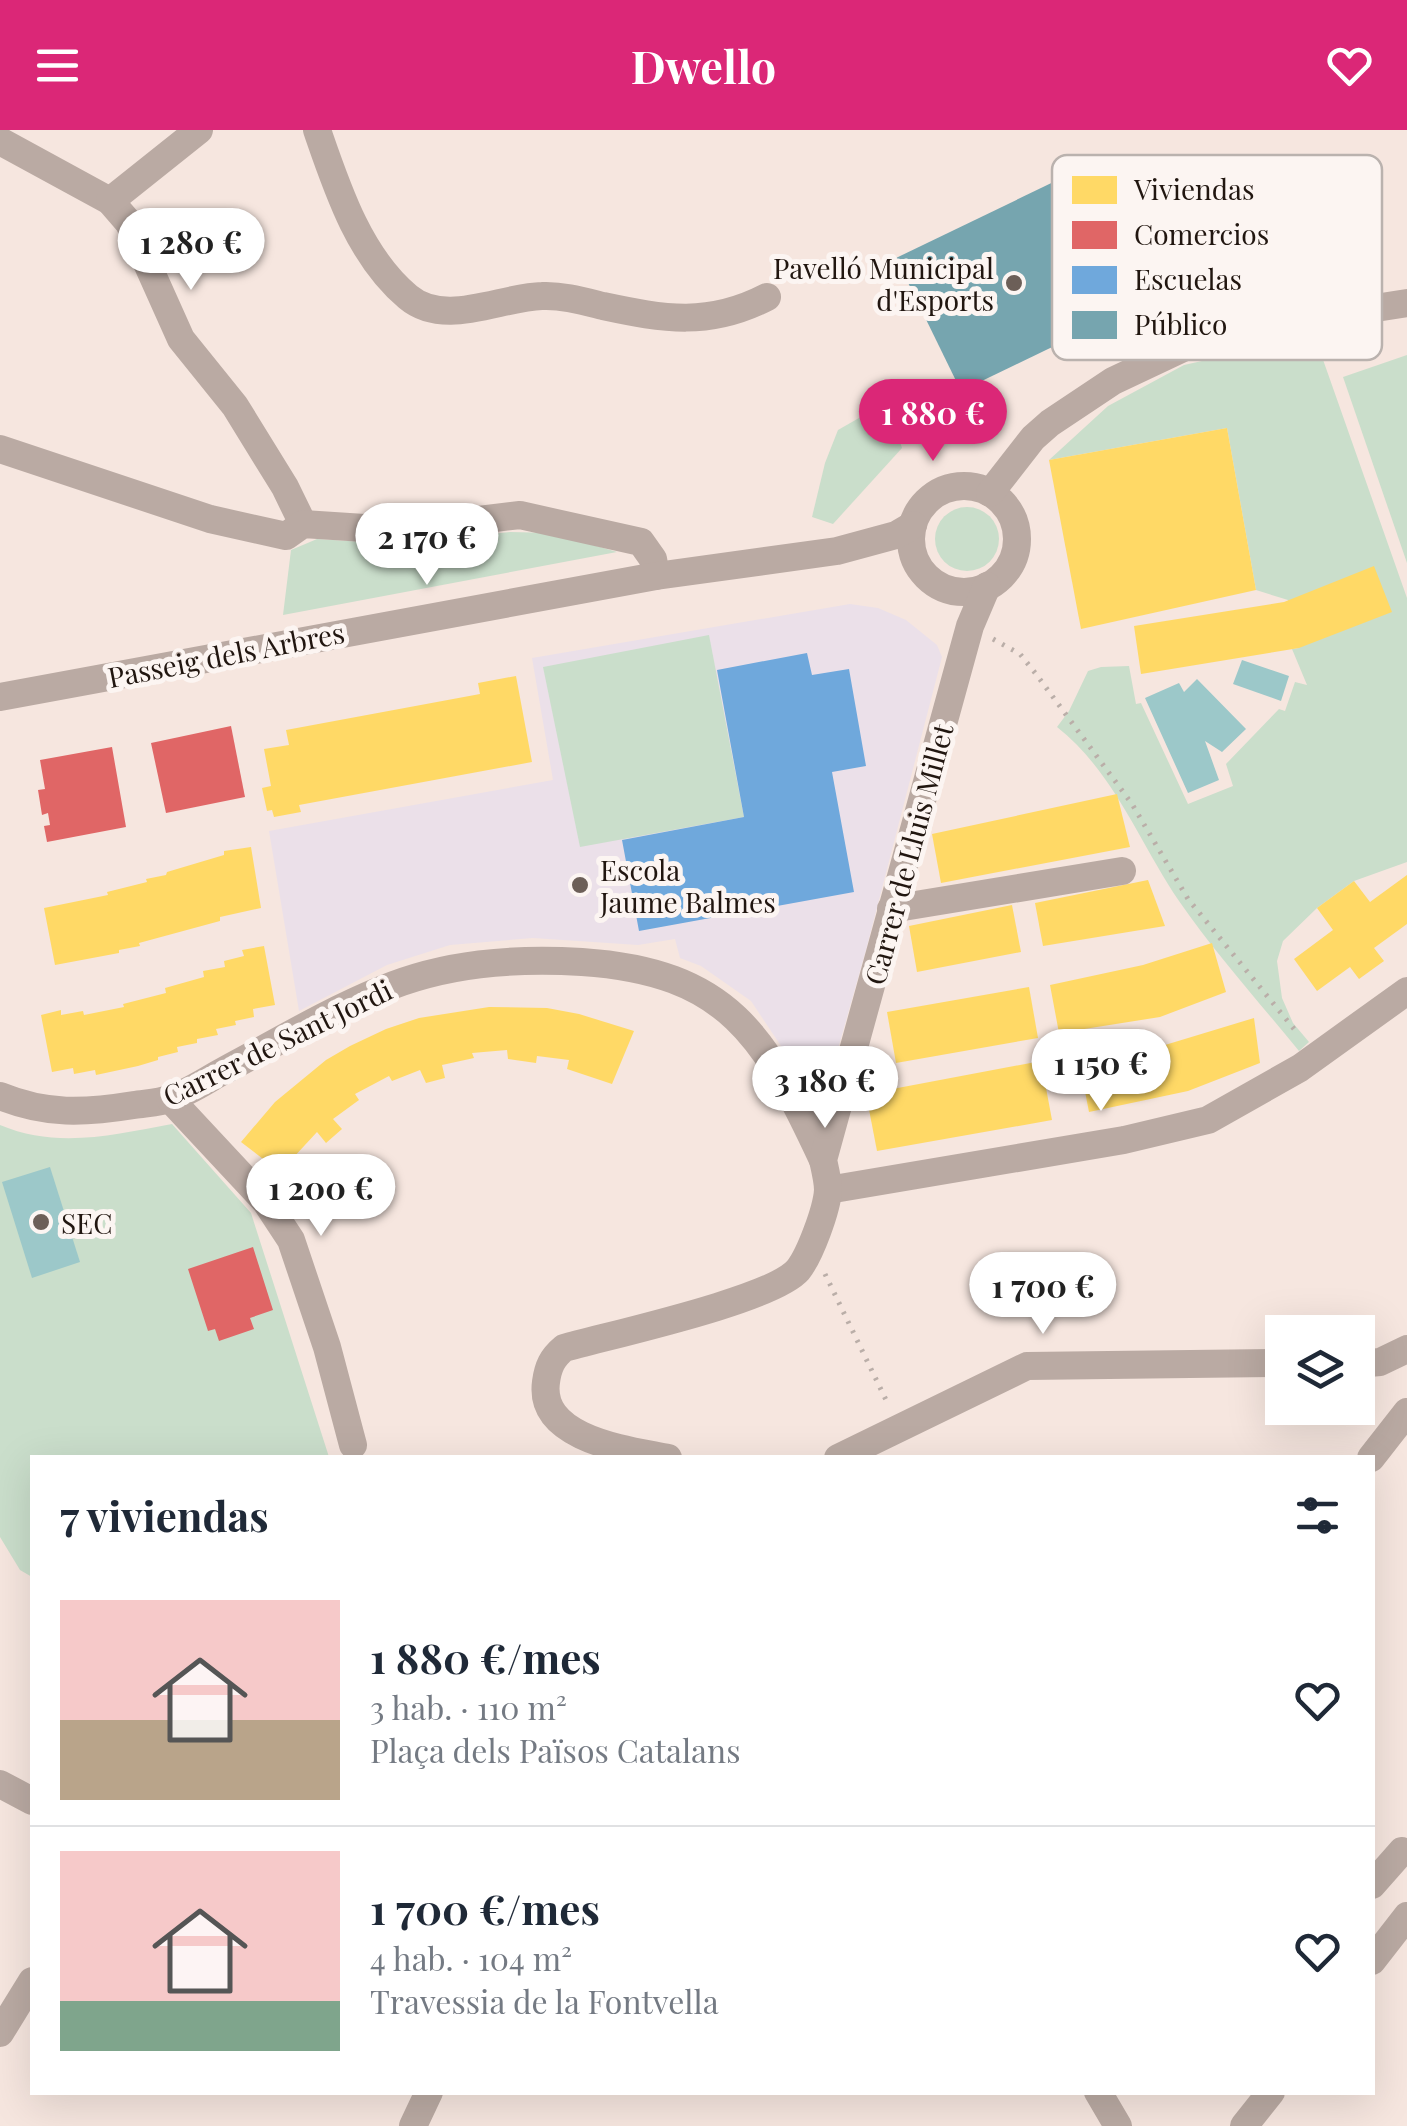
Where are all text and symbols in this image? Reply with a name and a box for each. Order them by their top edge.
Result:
text: Dwello [631,35,776,95]
icon: menu [30,38,85,93]
icon: heart [1322,38,1377,93]
legend [1052,155,1382,360]
text: Viviendas [1133,170,1255,207]
pin: 1 280 € [99,208,283,293]
text: Comercios [1134,215,1269,252]
text: 1 280 € [140,219,242,262]
place label: Pavelló Municipal d'Esports [773,249,994,318]
text: Escuelas [1134,260,1242,297]
marker: Pavelló Municipal d'Esports [1003,272,1025,294]
text: Público [1134,305,1227,342]
pin: 1 880 € [841,379,1025,464]
text: 1 880 € [881,390,985,433]
pin: 2 170 € [335,503,519,588]
text: 2 170 € [377,514,477,557]
street label: Passeig dels Arbres [105,613,347,695]
street label: Carrer de Lluis Millet [855,718,961,989]
place label: Escola Jaume Balmes [599,851,776,920]
marker: Escola Jaume Balmes [569,874,591,896]
street label: Carrer de Sant Jordi [156,970,398,1114]
pin: 1 150 € [1009,1029,1193,1114]
text: 1 150 € [1054,1040,1148,1083]
pin: 3 180 € [733,1046,917,1131]
text: 3 180 € [774,1057,876,1100]
pin: 1 200 € [229,1154,413,1239]
text: 1 200 € [268,1165,374,1208]
place label: SEC [61,1204,112,1241]
marker: SEC [30,1211,52,1233]
pin: 1 700 € [951,1252,1135,1337]
text: 1 700 € [991,1263,1095,1306]
map controls [1265,1315,1375,1425]
button: layers [1265,1315,1375,1425]
text: 7 viviendas [60,1487,269,1543]
icon: filters [1290,1488,1345,1543]
text: 1 880 €/mes [370,1629,601,1685]
icon: home [140,1640,260,1760]
icon: heart [1290,1673,1345,1728]
text: 3 hab. · 110 m² [370,1685,567,1728]
text: Plaça dels Països Catalans [370,1728,740,1771]
text: 1 700 €/mes [370,1880,600,1936]
icon: home [140,1891,260,2011]
icon: heart [1290,1924,1345,1979]
text: 4 hab. · 104 m² [370,1936,572,1979]
text: Travessia de la Fontvella [370,1979,719,2022]

